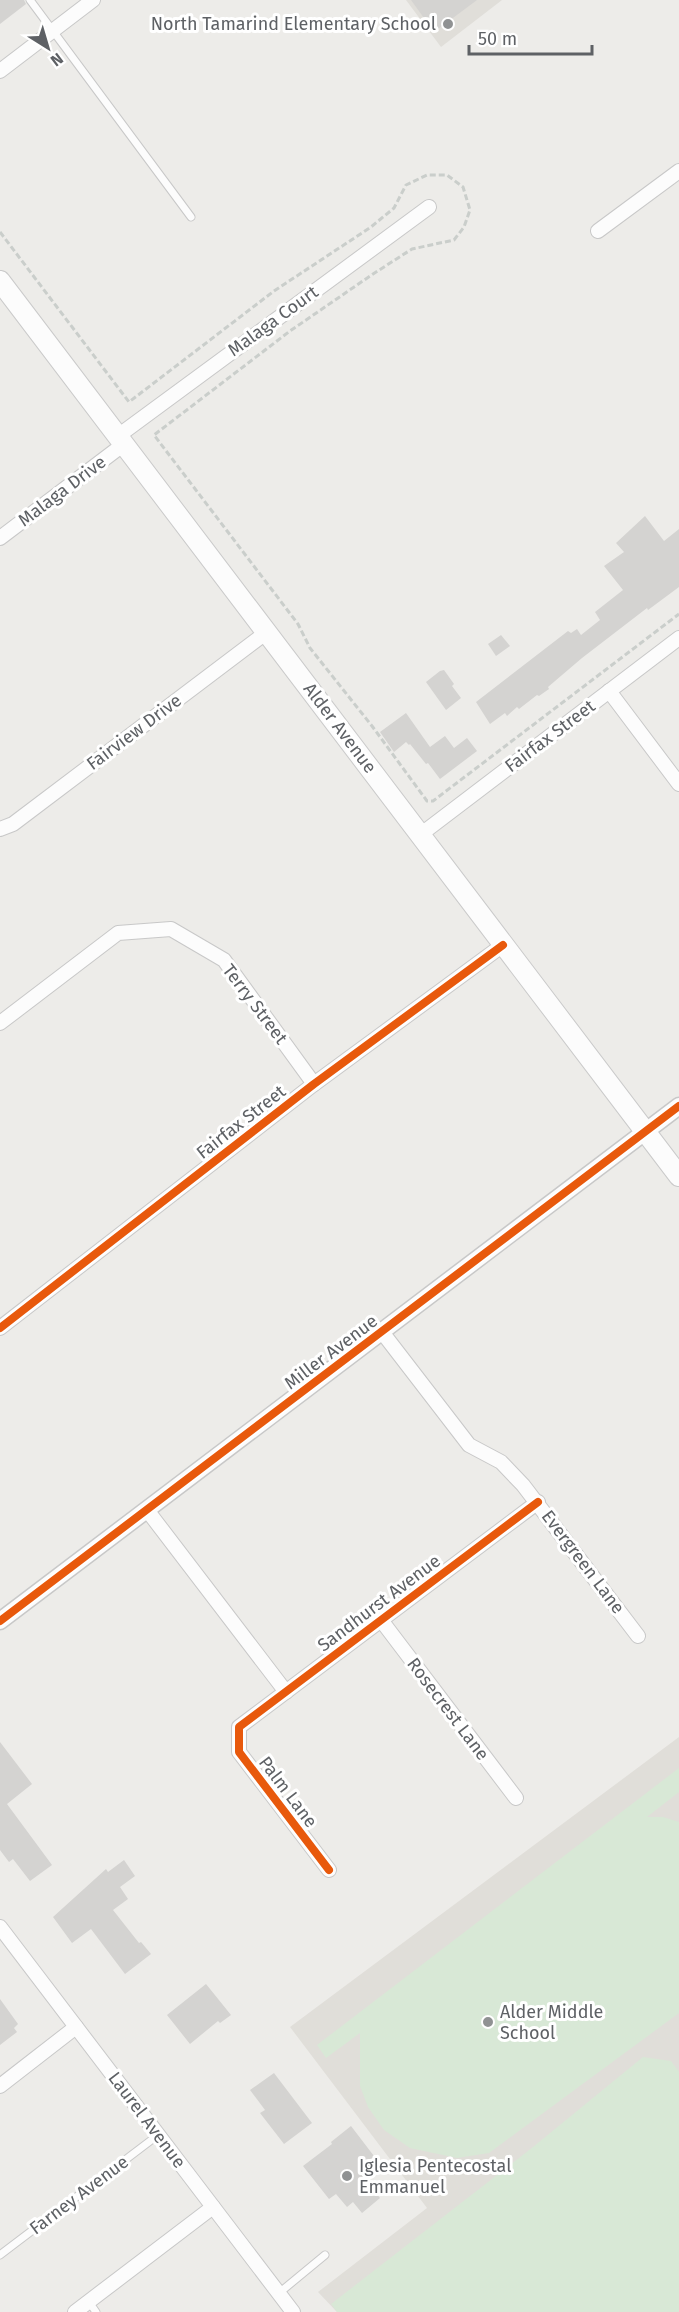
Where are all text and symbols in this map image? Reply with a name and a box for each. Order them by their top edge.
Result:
place label: North Tamarind Elementary School [151,13,436,35]
marker: North Tamarind Elementary School [441,17,455,31]
north arrow [18,18,78,78]
scale bar [469,18,592,56]
text: 50 m [478,28,517,50]
text: N [47,49,67,70]
street label: Malaga Court [224,281,323,361]
street label: Malaga Drive [14,451,110,531]
street label: Alder Avenue [299,678,381,778]
street label: Fairview Drive [82,689,186,775]
street label: Fairfax Street [501,695,600,777]
street label: Terry Street [218,960,293,1049]
street label: Fairfax Street [192,1080,290,1164]
street label: Miller Avenue [280,1310,382,1394]
street label: Evergreen Lane [537,1506,629,1618]
street label: Sandhurst Avenue [313,1550,445,1656]
street label: Rosecrest Lane [402,1653,494,1765]
street label: Palm Lane [254,1752,322,1832]
place label: Alder Middle School [500,2001,603,2044]
marker: Alder Middle School [481,2015,495,2029]
street label: Laurel Avenue [104,2067,190,2173]
street label: Farney Avenue [25,2151,133,2239]
place label: Iglesia Pentecostal Emmanuel [359,2155,511,2198]
marker: Iglesia Pentecostal Emmanuel [340,2169,354,2183]

